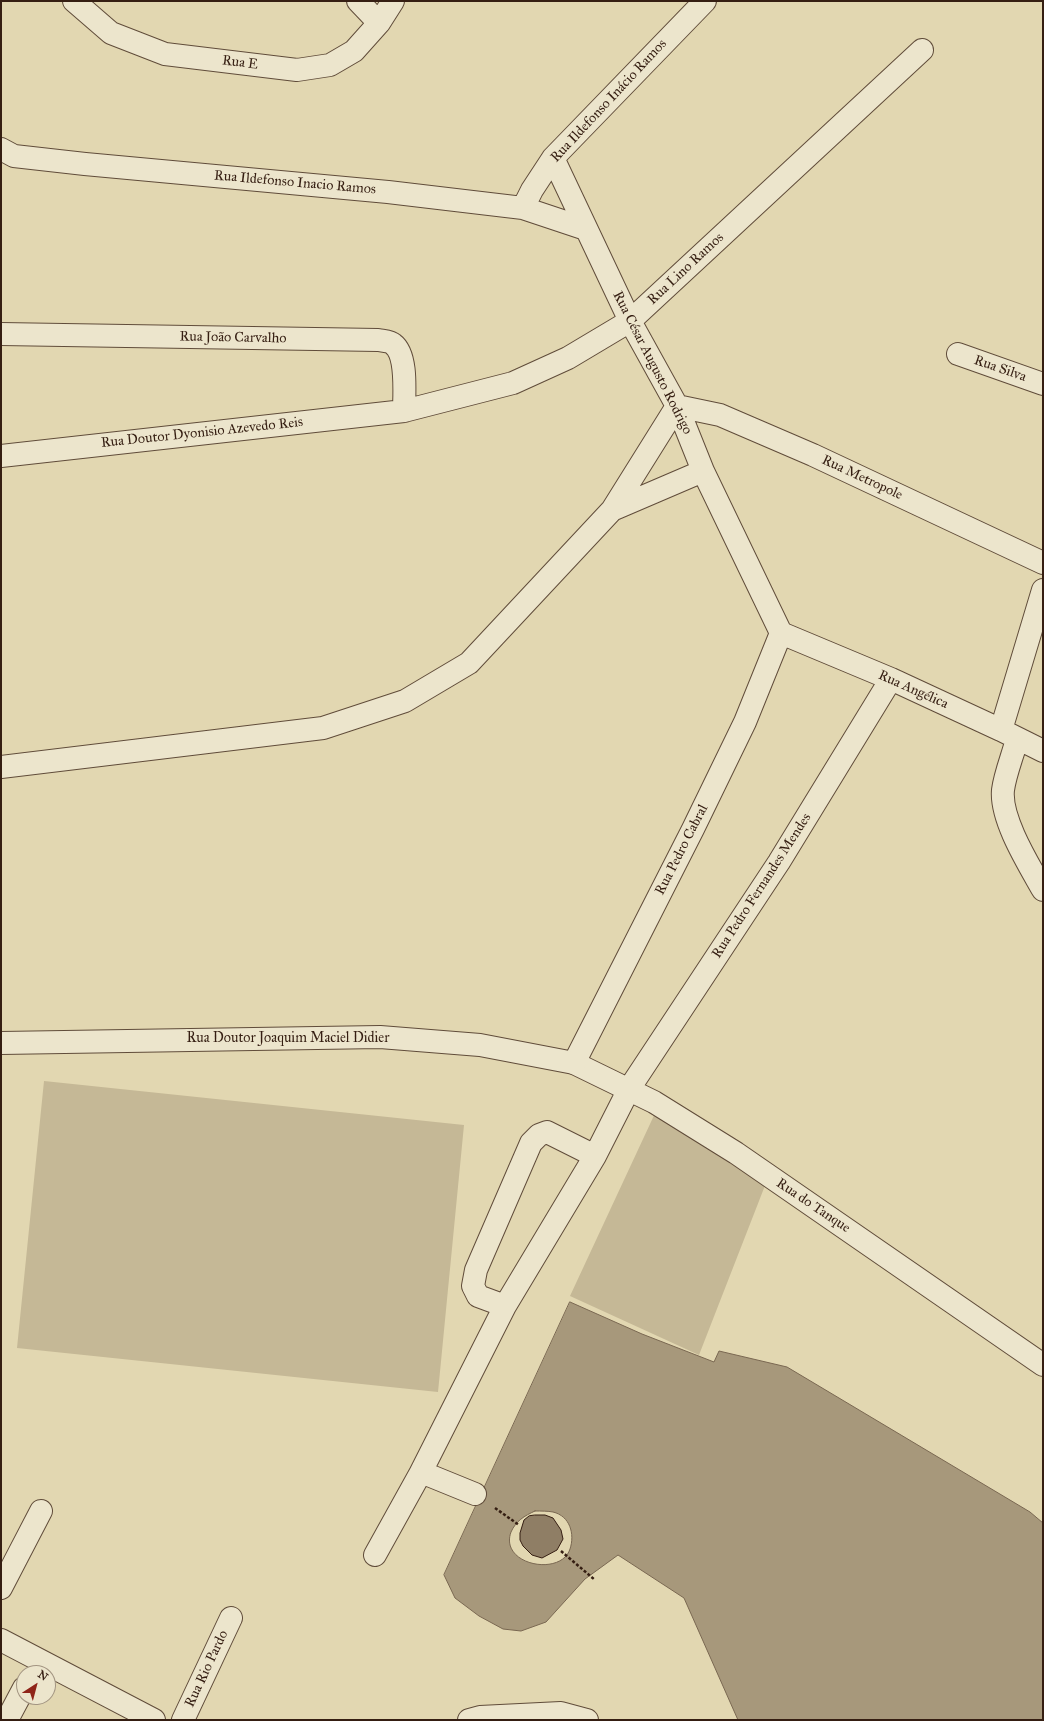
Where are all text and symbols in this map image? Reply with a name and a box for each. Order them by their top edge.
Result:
street label: Rua Ildefonso Inácio Ramos [547,36,671,166]
street label: Rua E [221,52,259,74]
street label: Rua Ildefonso Inacio Ramos [213,168,377,198]
street label: Rua Lino Ramos [645,230,727,308]
street label: Rua César Augusto Rodrigo [609,289,695,437]
street label: Rua João Carvalho [179,329,287,347]
street label: Rua Silva [972,352,1028,386]
street label: Rua Doutor Dyonisio Azevedo Reis [100,414,304,452]
street label: Rua Metropole [819,452,905,504]
street label: Rua Angélica [875,667,951,713]
street label: Rua Pedro Cabral [652,802,712,898]
street label: Rua Pedro Fernandes Mendes [709,810,815,962]
street label: Rua Doutor Joaquim Maciel Didier [187,1031,389,1047]
street label: Rua do Tanque [773,1175,853,1237]
street label: Rua Rio Pardo [182,1628,232,1710]
north arrow [16,1665,56,1705]
text: N [35,1668,50,1684]

